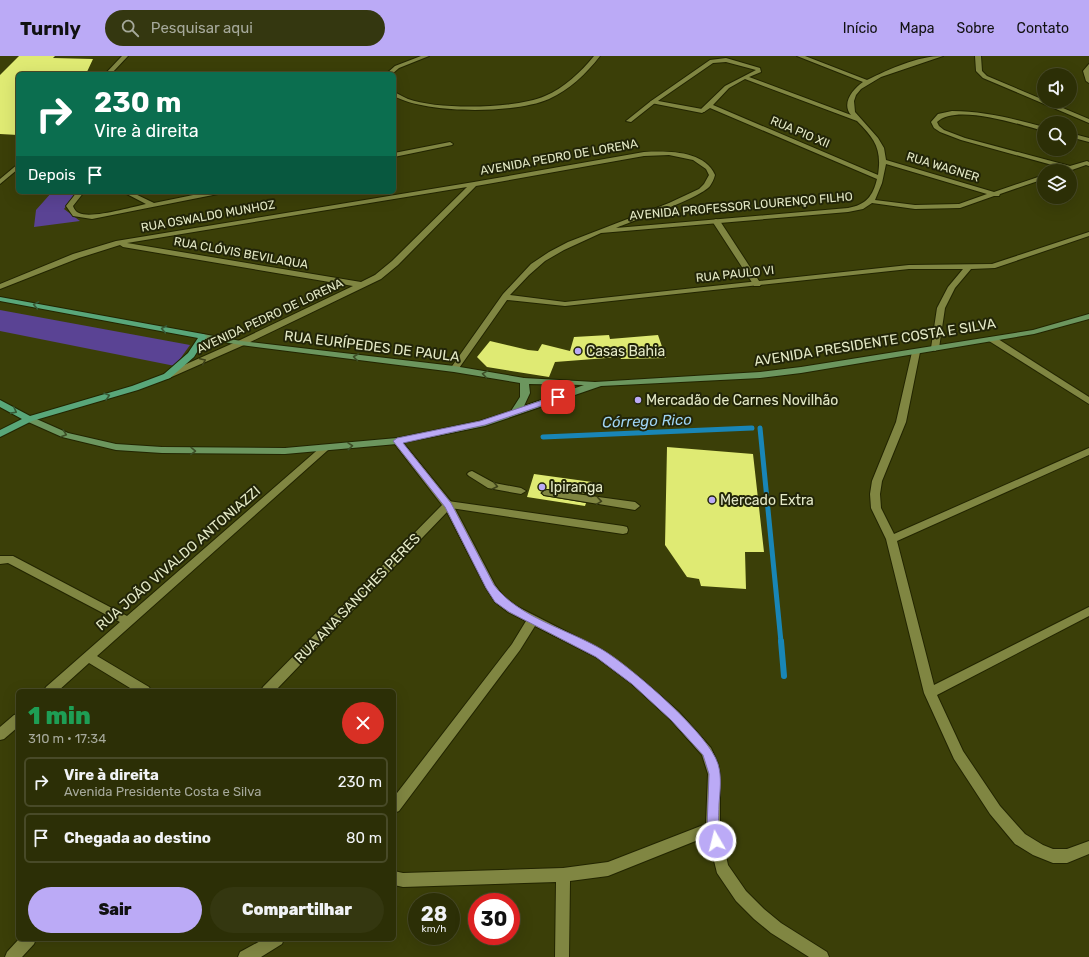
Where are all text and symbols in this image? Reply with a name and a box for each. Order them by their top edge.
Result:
search box [105,10,385,46]
text: Turnly [20,17,81,40]
icon: search [119,17,141,39]
text: Pesquisar aqui [151,19,253,37]
text: Início [843,20,878,37]
text: Mapa [900,20,935,37]
text: Sobre [957,20,995,37]
text: Contato [1017,20,1069,37]
map controls [1037,68,1077,204]
button: sound [1037,68,1077,108]
text: 230 m [94,86,181,119]
icon: right [28,88,80,140]
street label: RUA PIO XII [768,113,832,151]
button: search [1037,116,1077,156]
text: Vire à direita [94,120,199,142]
street label: AVENIDA PEDRO DE LORENA [479,136,639,178]
street label: RUA WAGNER [905,149,981,185]
icon: arrive [84,164,106,186]
button: layers [1037,164,1077,204]
text: Depois [28,166,76,184]
street label: AVENIDA PROFESSOR LOURENÇO FILHO [629,189,853,223]
street label: RUA OSWALDO MUNHOZ [140,197,276,235]
street label: RUA CLÓVIS BEVILAQUA [173,234,309,272]
street label: RUA PAULO VI [695,263,775,285]
street label: AVENIDA PEDRO DE LORENA [195,276,345,356]
one-way arrow [33,302,40,310]
street label: AVENIDA PRESIDENTE COSTA E SILVA [753,315,998,370]
one-way arrow [161,325,167,334]
street label: RUA EURÍPEDES DE PAULA [283,326,461,366]
place label: Casas Bahia [586,343,665,360]
marker: Casas Bahia [573,346,583,356]
one-way arrow [353,353,359,362]
one-way arrow [198,358,206,366]
one-way arrow [482,370,488,379]
pin [541,380,575,414]
icon: arrive [547,386,569,408]
one-way arrow [103,392,110,401]
place label: Mercadão de Carnes Novilhão [646,392,838,409]
marker: Mercadão de Carnes Novilhão [633,395,643,405]
one-way arrow [10,406,18,413]
water label: Córrego Rico [602,410,693,432]
one-way arrow [61,430,68,438]
one-way arrow [347,441,354,450]
one-way arrow [190,447,196,455]
place label: Ipiranga [550,479,603,496]
street label: RUA JOÃO VIVALDO ANTONIAZZI [92,482,264,634]
one-way arrow [492,482,498,490]
marker: Ipiranga [537,482,547,492]
place label: Mercado Extra [720,492,814,509]
marker: Mercado Extra [707,495,717,505]
one-way arrow [596,496,602,505]
street label: RUA ANA SANCHES PERES [291,530,424,667]
text: 1 min [28,702,91,730]
button: close [342,702,384,744]
text: 310 m · 17:34 [28,731,106,746]
text: Vire à direita [64,766,159,784]
icon: right [30,771,52,793]
text: 230 m [338,773,382,791]
text: Avenida Presidente Costa e Silva [64,784,261,799]
position arrow [695,820,737,862]
icon: arrive [30,827,52,849]
text: Chegada ao destino [64,829,211,847]
text: 80 m [346,829,382,847]
button: Sair [28,887,202,933]
button: Compartilhar [210,887,384,933]
speed limit sign: 30 [468,893,520,945]
text: 28 [421,902,447,926]
text: km/h [422,923,446,935]

